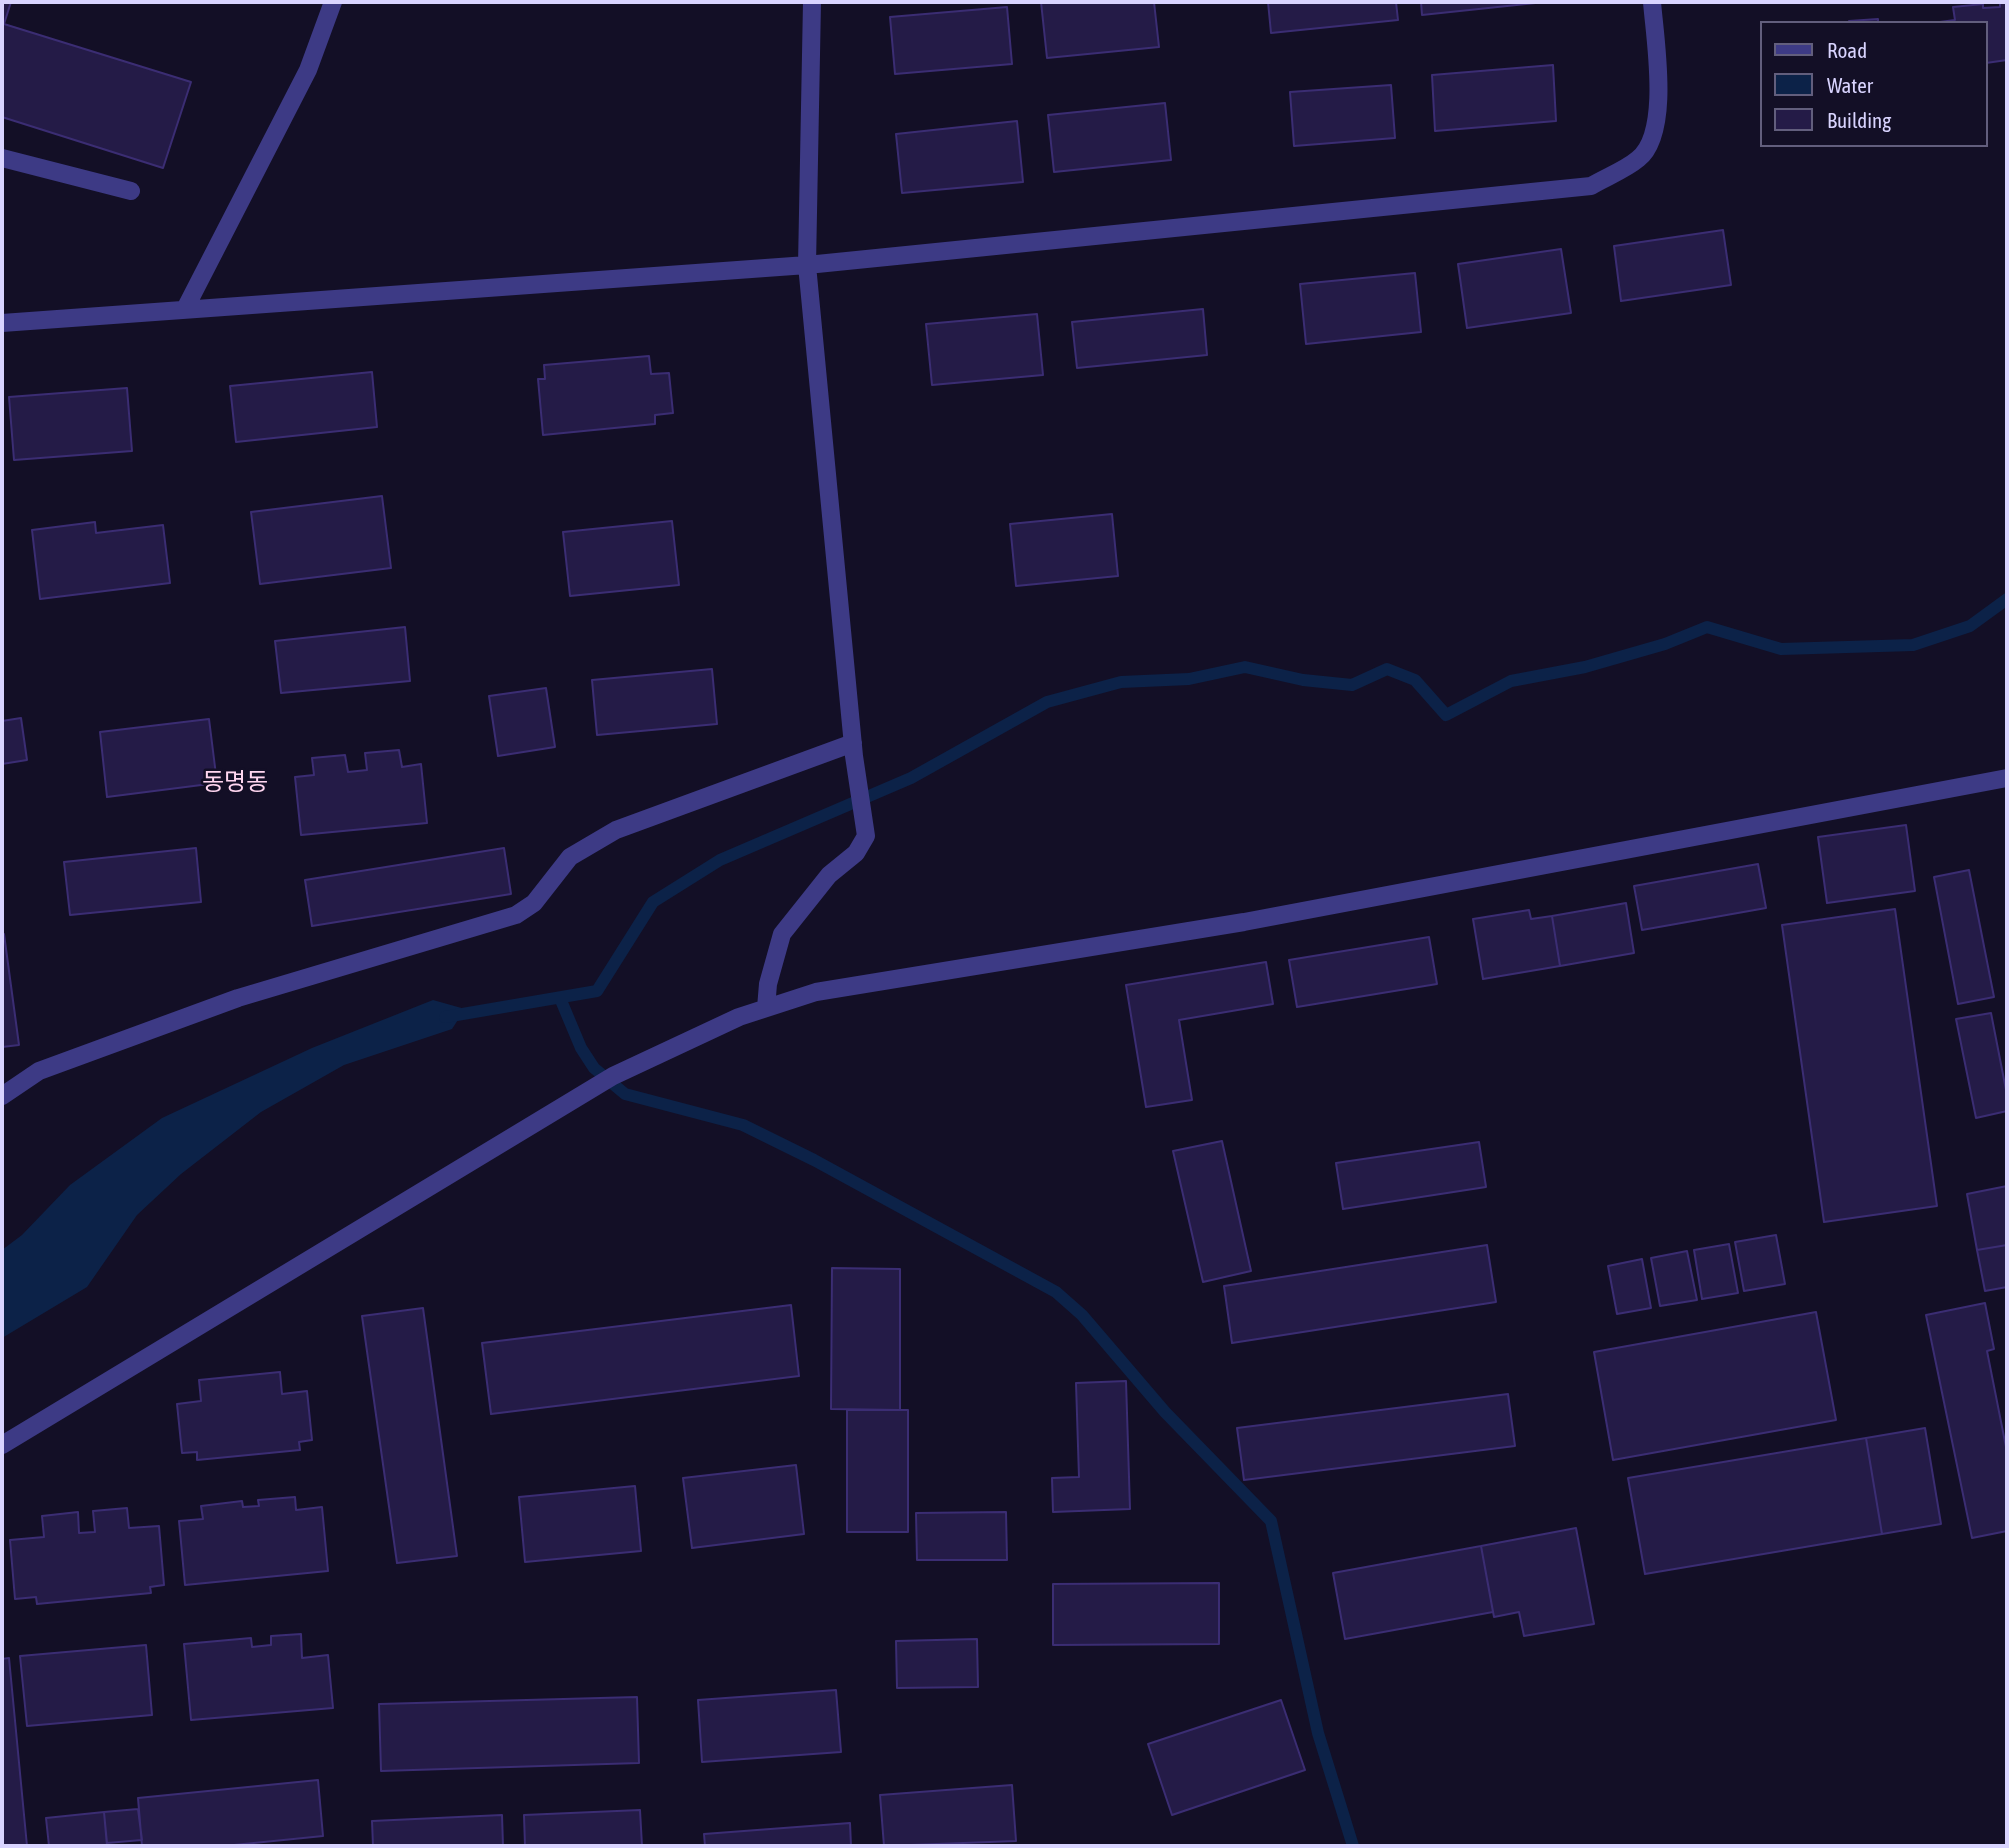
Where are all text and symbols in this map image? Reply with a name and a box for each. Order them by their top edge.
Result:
legend [1760,21,1988,147]
text: Road [1827,38,1867,62]
text: Water [1827,73,1873,97]
text: Building [1827,108,1891,132]
district label: 동명동 [202,768,268,796]

